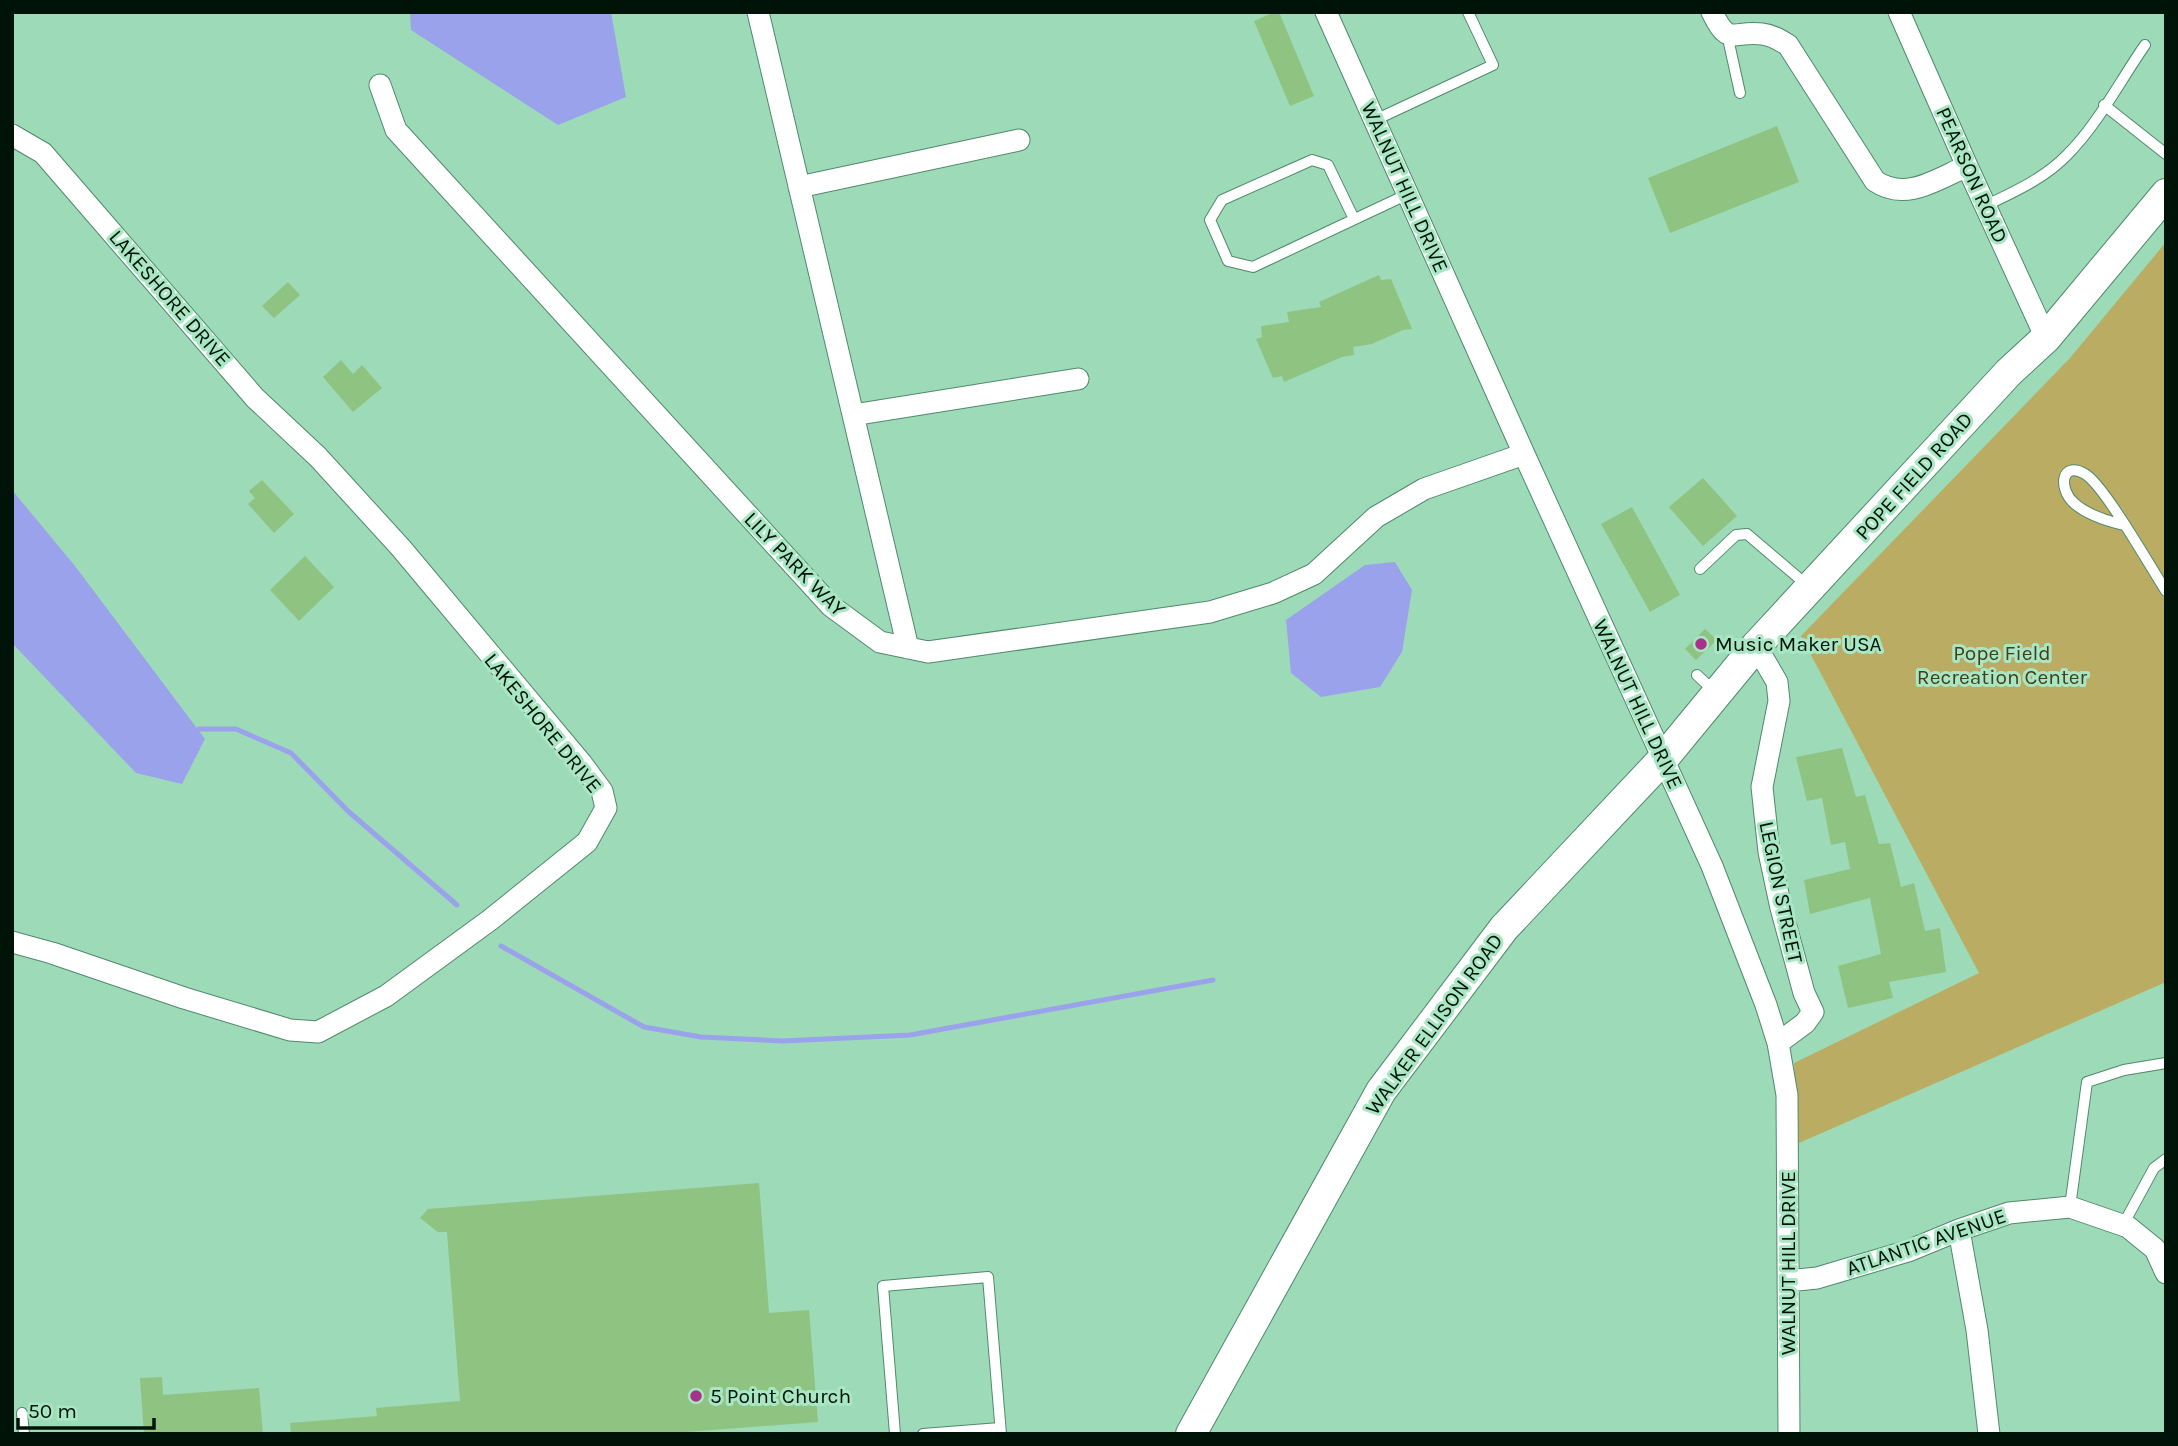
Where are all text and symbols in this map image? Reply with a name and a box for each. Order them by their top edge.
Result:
street label: WALNUT HILL DRIVE [1357,98,1453,276]
street label: PEARSON ROAD [1931,103,2013,247]
street label: LAKESHORE DRIVE [104,225,236,371]
street label: POPE FIELD ROAD [1850,407,1978,545]
street label: LILY PARK WAY [739,507,851,621]
street label: WALNUT HILL DRIVE [1588,615,1688,793]
place label: Music Maker USA [1715,632,1882,656]
marker: Music Maker USA [1693,636,1709,652]
park label: Pope Field Recreation Center [1917,641,2088,689]
street label: LAKESHORE DRIVE [479,648,607,798]
street label: LEGION STREET [1754,819,1808,965]
street label: WALKER ELLISON ROAD [1360,929,1508,1119]
street label: WALNUT HILL DRIVE [1776,1171,1800,1355]
street label: ATLANTIC AVENUE [1843,1203,2009,1281]
place label: 5 Point Church [710,1384,851,1408]
scale bar [18,1386,154,1430]
marker: 5 Point Church [688,1388,704,1404]
text: 50 m [28,1399,77,1423]

